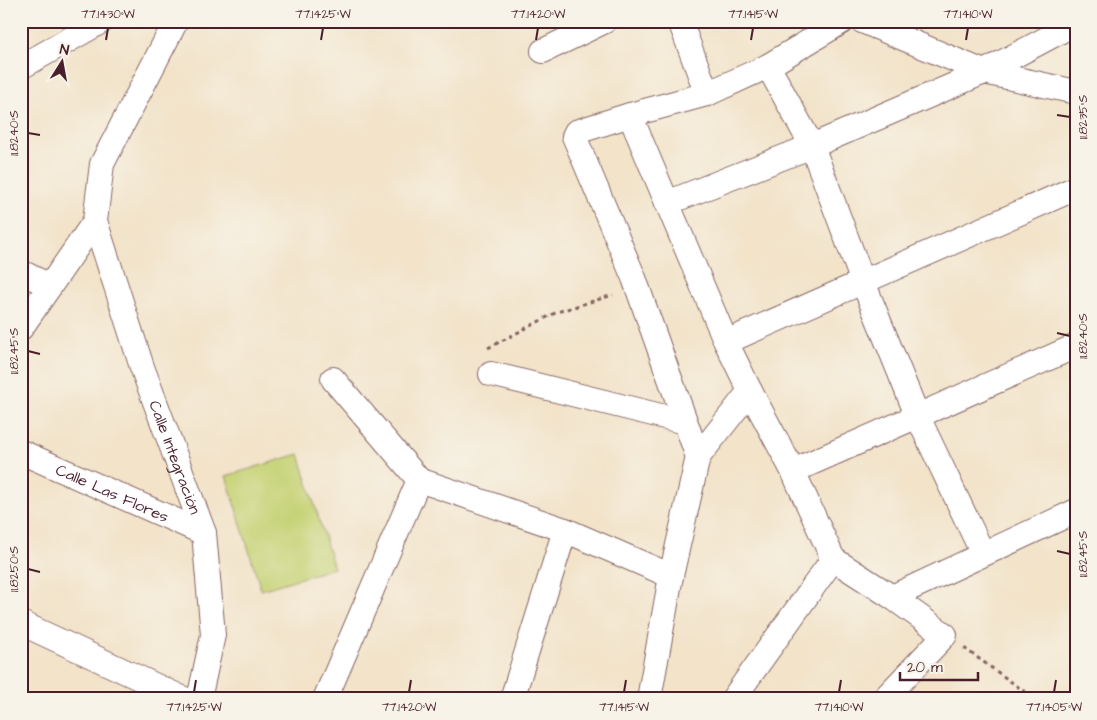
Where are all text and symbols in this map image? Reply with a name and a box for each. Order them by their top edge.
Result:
text: 77.1430°W [81,6,136,23]
text: 77.1425°W [295,6,351,23]
text: 77.1420°W [511,6,566,23]
text: 77.1415°W [728,6,779,23]
text: 77.1410°W [943,6,993,23]
north arrow [38,38,88,88]
text: N [58,40,71,61]
text: 11.8235°S [1075,95,1092,139]
text: 11.8240°S [6,110,23,156]
text: 11.8240°S [1075,313,1092,359]
text: 11.8245°S [6,328,23,374]
street label: Calle Integración [143,397,206,517]
street label: Calle Las Flores [52,459,172,528]
text: 11.8245°S [1075,531,1092,577]
text: 11.8250°S [6,546,23,592]
scale bar [900,650,977,682]
text: 20 m [907,657,943,678]
text: 77.1425°W [166,699,222,716]
text: 77.1420°W [382,699,437,716]
text: 77.1415°W [599,699,650,716]
text: 77.1410°W [814,699,864,716]
text: 77.1405°W [1026,699,1083,716]

